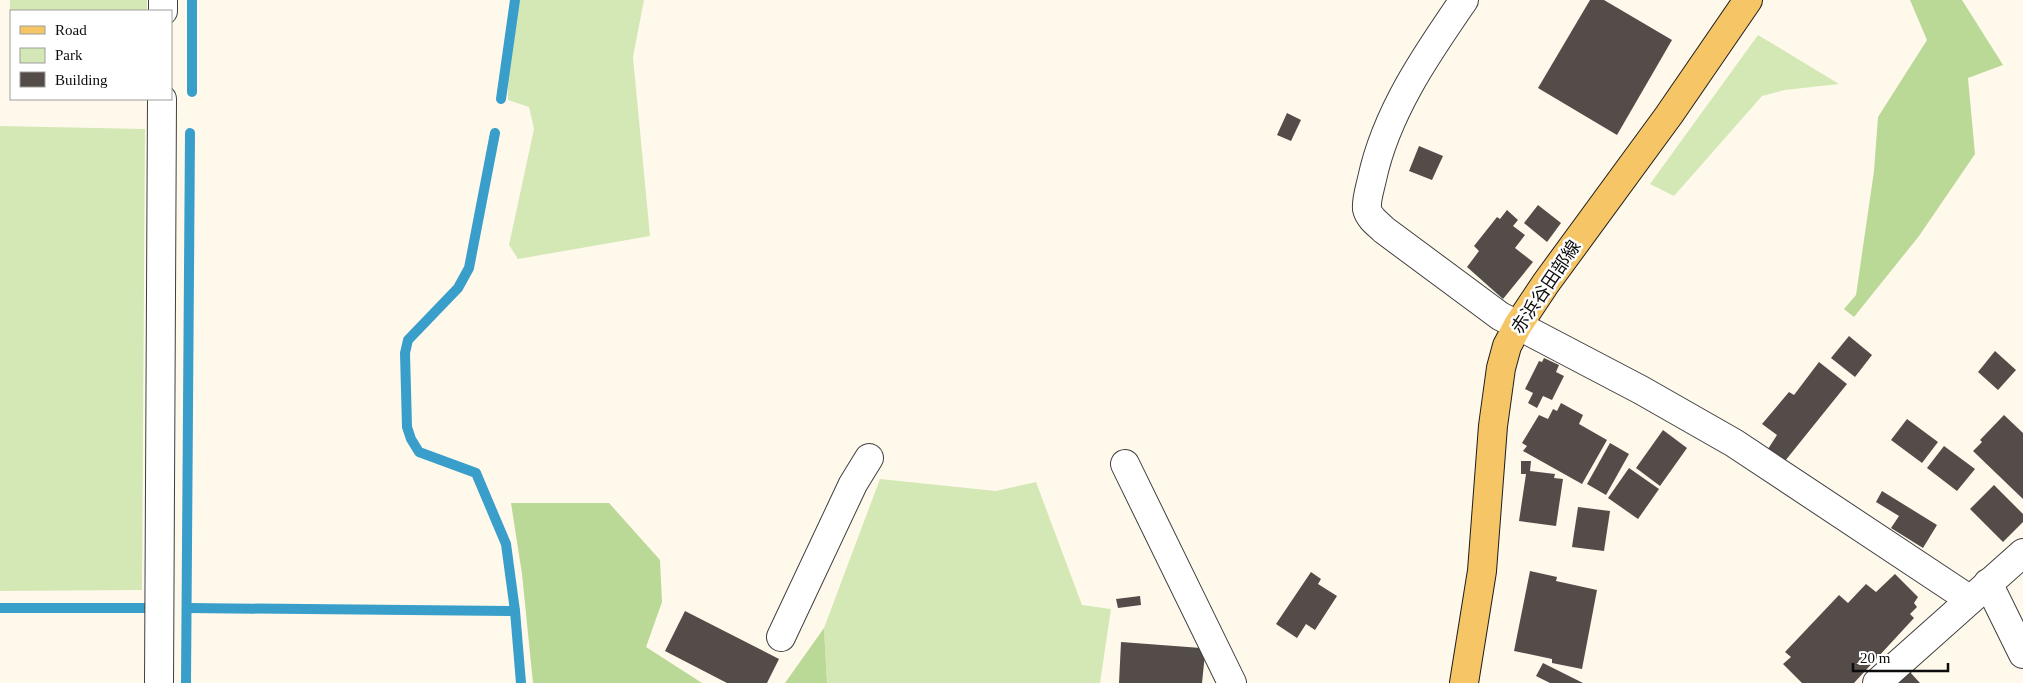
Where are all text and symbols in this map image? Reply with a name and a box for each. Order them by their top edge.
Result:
legend [10,10,172,100]
text: Road [55,22,87,38]
text: Park [55,47,83,63]
text: Building [55,72,108,88]
street label: 赤浜谷田部線 [1508,237,1584,337]
scale bar [1853,640,1948,672]
text: 20 m [1860,650,1891,666]

